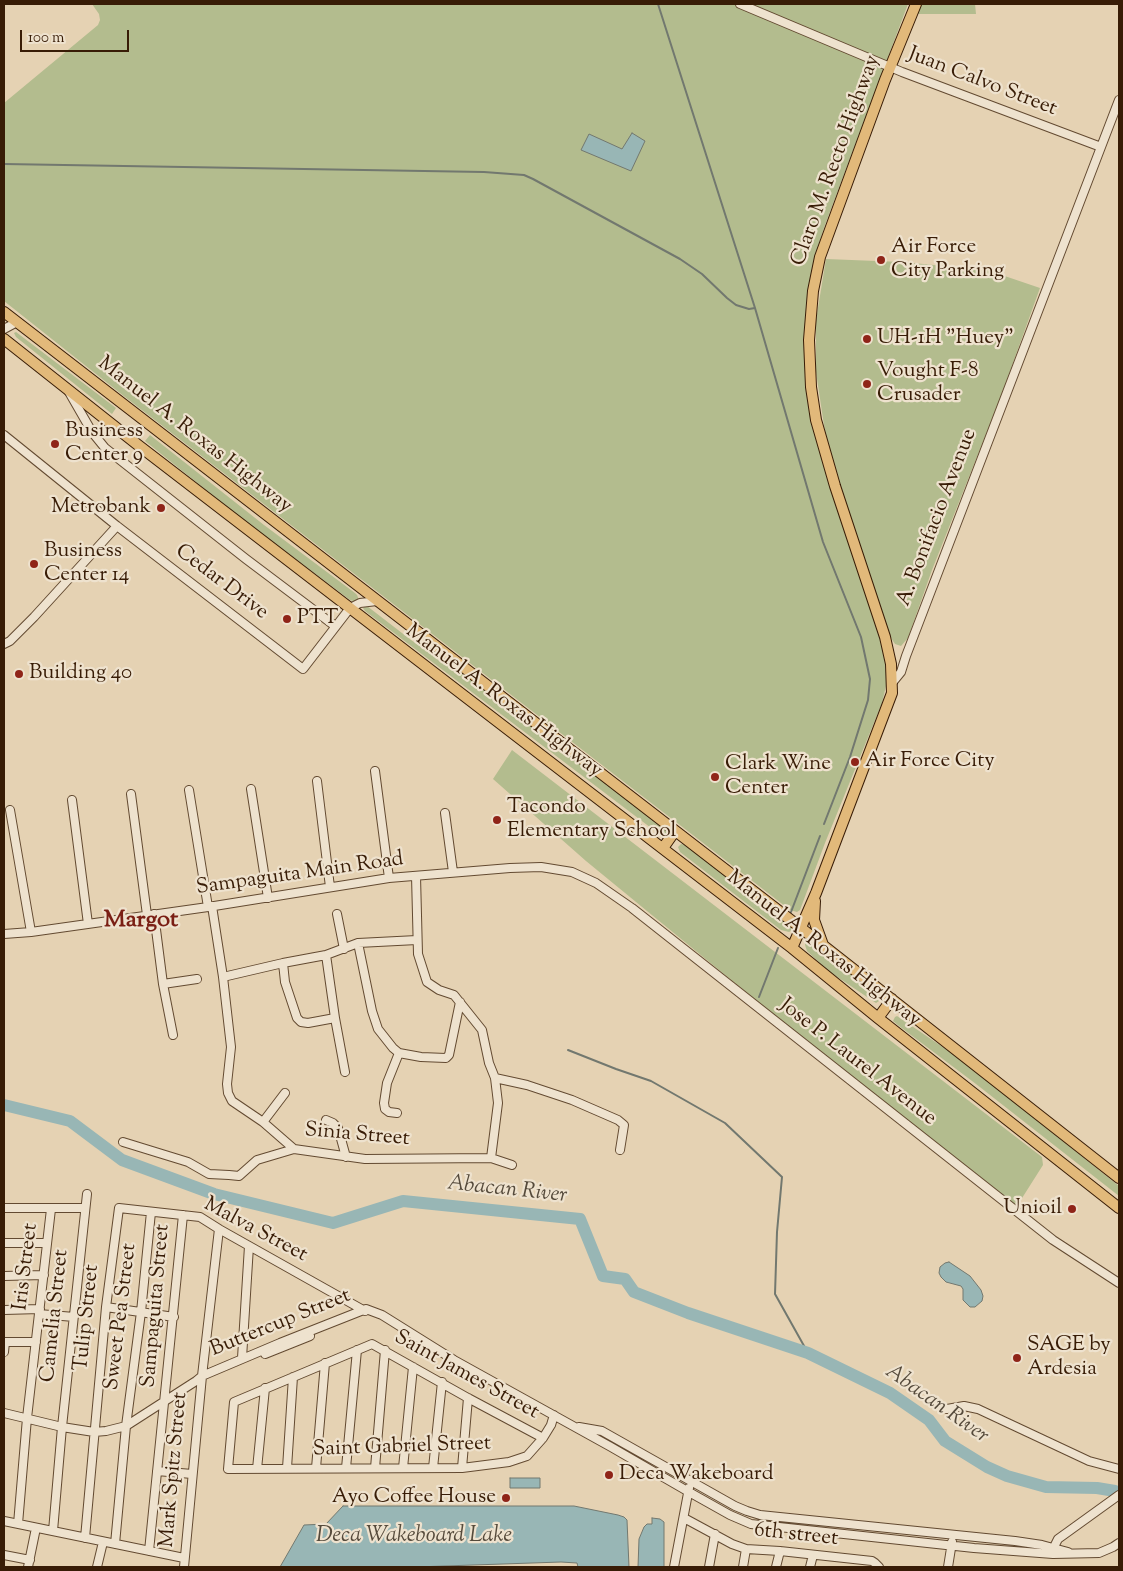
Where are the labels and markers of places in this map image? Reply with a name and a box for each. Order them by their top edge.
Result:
place label: Air Force City Parking [891,235,1004,285]
marker: Air Force City Parking [875,254,887,266]
place label: UH-1H "Huey" [877,326,1014,352]
marker: UH-1H "Huey" [861,333,873,345]
place label: Vought F-8 Crusader [877,359,978,409]
marker: Vought F-8 Crusader [861,378,873,390]
place label: Business Center 9 [65,419,143,469]
marker: Business Center 9 [49,438,61,450]
place label: Metrobank [51,495,151,521]
marker: Metrobank [155,502,167,514]
place label: Business Center 14 [44,539,129,589]
marker: Business Center 14 [28,558,40,570]
place label: PTT [297,606,338,632]
marker: PTT [281,613,293,625]
place label: Building 40 [29,661,132,687]
marker: Building 40 [13,668,25,680]
place label: Air Force City [865,749,995,775]
place label: Clark Wine Center [725,752,831,802]
marker: Air Force City [849,756,861,768]
marker: Clark Wine Center [709,771,721,783]
place label: Tacondo Elementary School [507,795,676,845]
marker: Tacondo Elementary School [491,814,503,826]
place label: Unioil [1003,1196,1062,1222]
marker: Unioil [1066,1203,1078,1215]
place label: SAGE by Ardesia [1027,1333,1111,1383]
marker: SAGE by Ardesia [1011,1352,1023,1364]
place label: Deca Wakeboard [619,1462,774,1488]
marker: Deca Wakeboard [603,1469,615,1481]
place label: Ayo Coffee House [332,1485,496,1511]
marker: Ayo Coffee House [500,1492,512,1504]

